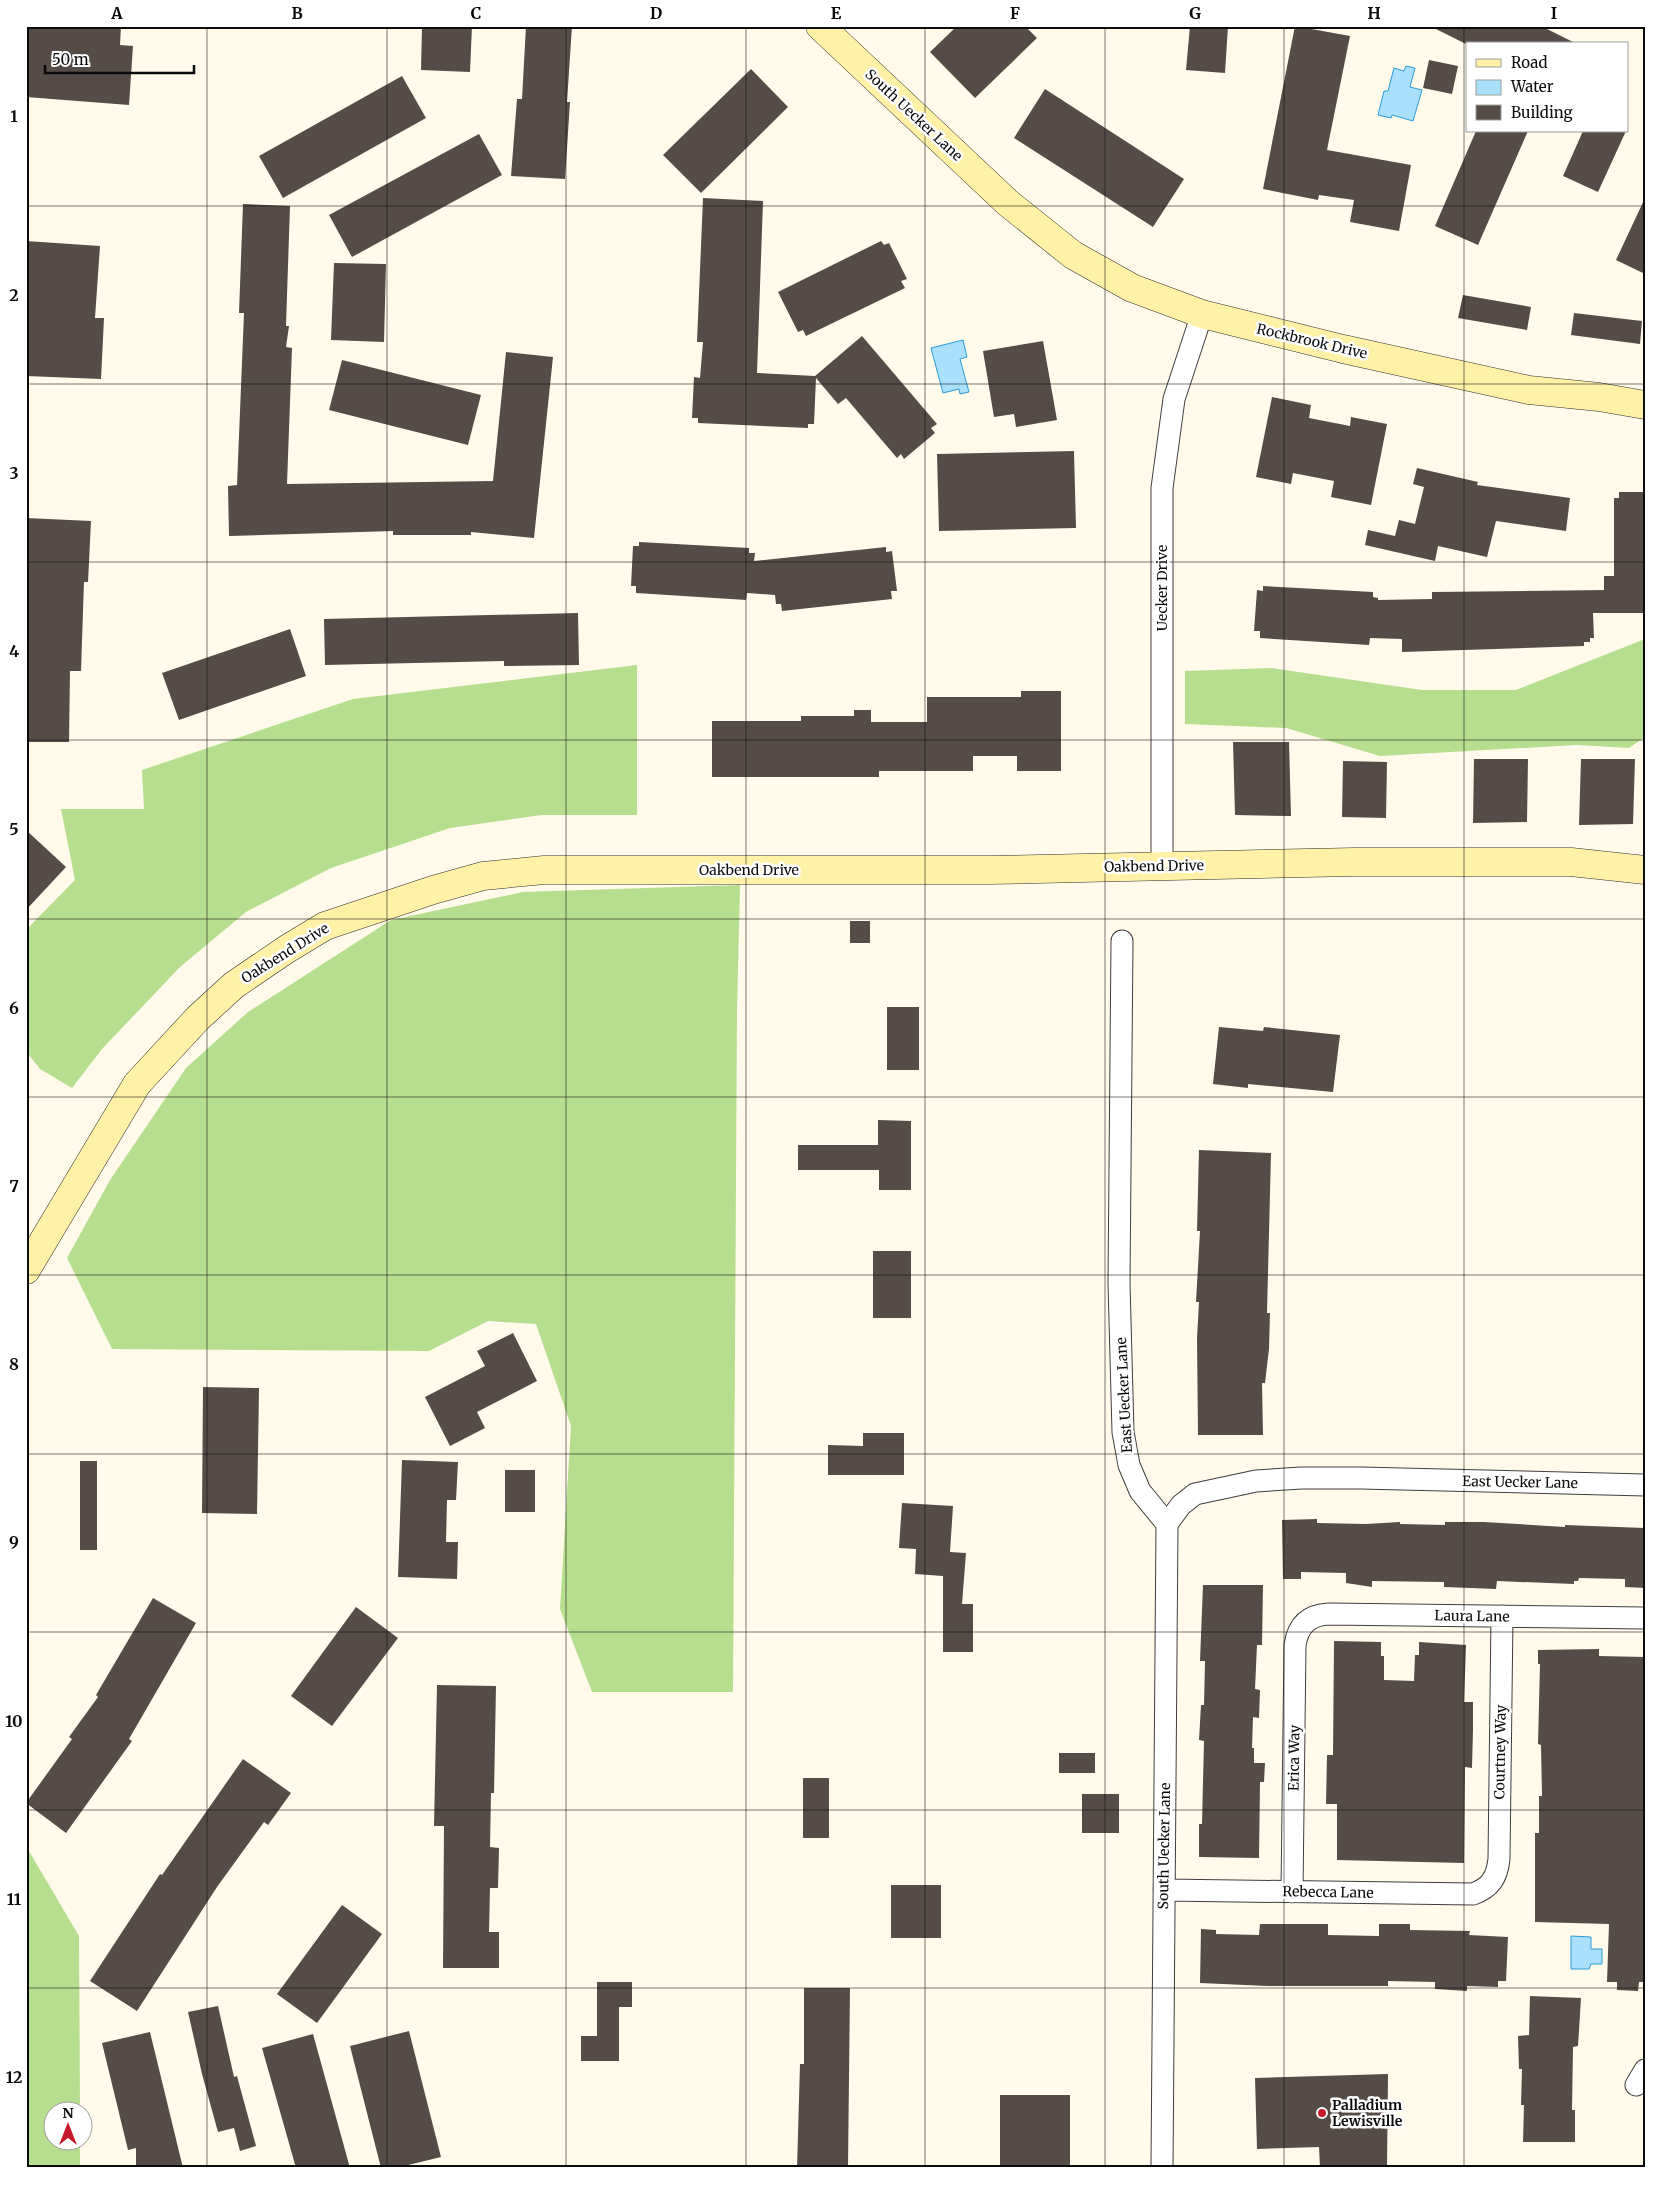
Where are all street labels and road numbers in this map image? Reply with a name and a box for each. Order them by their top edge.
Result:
street label: South Uecker Lane [862,65,966,165]
street label: Rockbrook Drive [1255,320,1369,362]
street label: Uecker Drive [1153,545,1171,631]
street label: Oakbend Drive [1104,856,1204,876]
street label: Oakbend Drive [699,861,799,879]
street label: Oakbend Drive [238,919,332,987]
street label: East Uecker Lane [1112,1337,1136,1453]
street label: East Uecker Lane [1462,1472,1578,1492]
street label: Laura Lane [1434,1606,1510,1626]
street label: Courtney Way [1490,1704,1510,1799]
street label: Erica Way [1284,1724,1304,1791]
street label: South Uecker Lane [1154,1783,1174,1909]
street label: Rebecca Lane [1282,1882,1374,1902]

